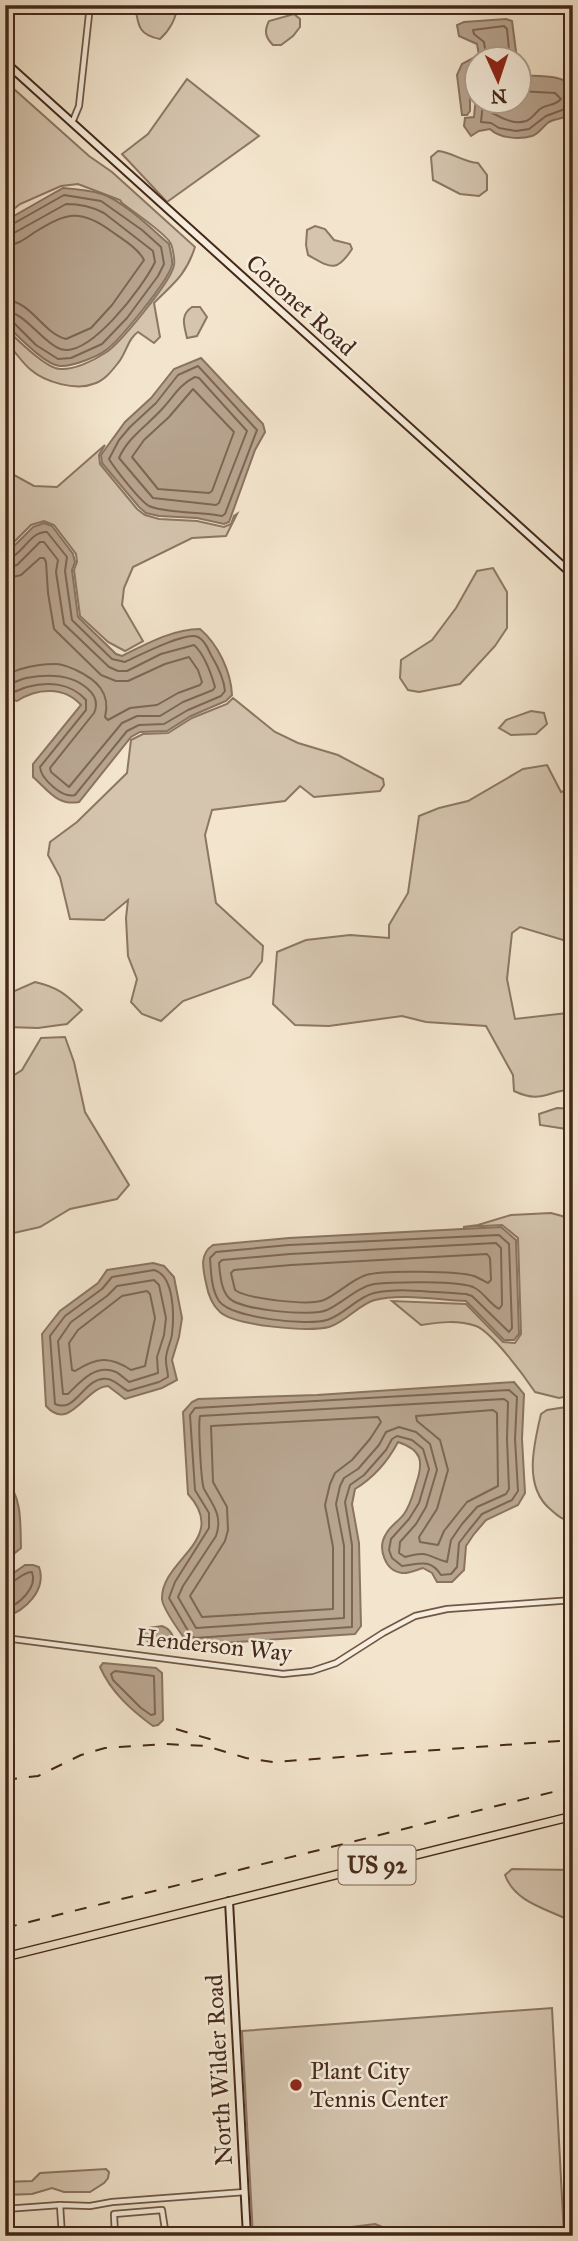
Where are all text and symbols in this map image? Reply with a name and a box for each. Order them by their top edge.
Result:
north arrow [462,46,532,116]
text: N [490,85,508,108]
street label: Coronet Road [240,248,362,362]
street label: Henderson Way [135,1622,294,1668]
road number: US 92 [338,1846,416,1884]
street label: North Wilder Road [199,1974,239,2166]
place label: Plant City Tennis Center [310,2056,448,2114]
marker: Plant City Tennis Center [288,2077,304,2093]

